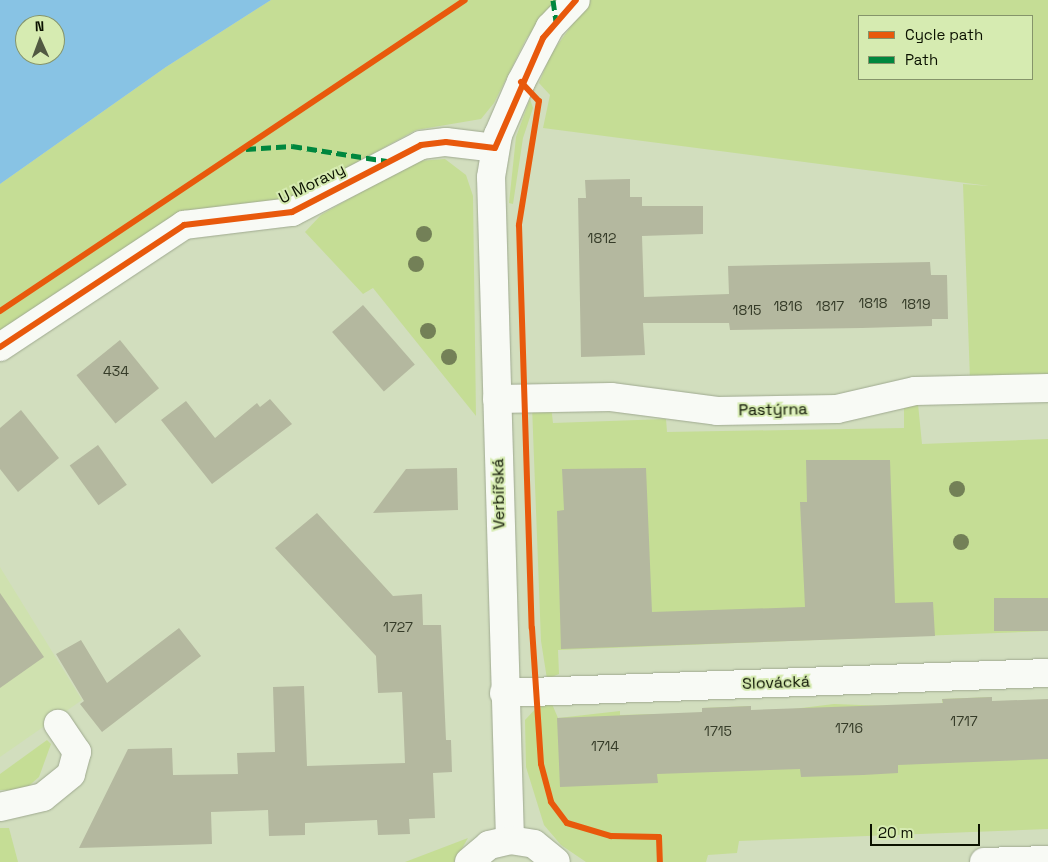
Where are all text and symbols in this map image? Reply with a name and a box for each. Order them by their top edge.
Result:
north arrow [15,15,65,65]
legend [858,15,1033,80]
text: N [34,17,45,35]
text: Cycle path [905,25,983,44]
text: Path [905,50,938,69]
street label: U Moravy [276,160,348,208]
house number: 1812 [588,230,616,246]
house number: 1818 [858,295,888,311]
house number: 1819 [902,296,930,312]
house number: 1816 [774,298,802,314]
house number: 1817 [816,298,844,314]
house number: 1815 [733,302,761,318]
house number: 434 [103,363,129,379]
street label: Pastýrna [738,400,808,420]
street label: Verbířská [489,458,509,530]
house number: 1727 [383,619,413,635]
street label: Slovácká [742,672,810,694]
house number: 1717 [950,713,978,729]
house number: 1716 [835,720,863,736]
house number: 1715 [704,723,732,739]
house number: 1714 [591,738,619,754]
scale bar [873,814,983,846]
text: 20 m [878,823,913,842]

